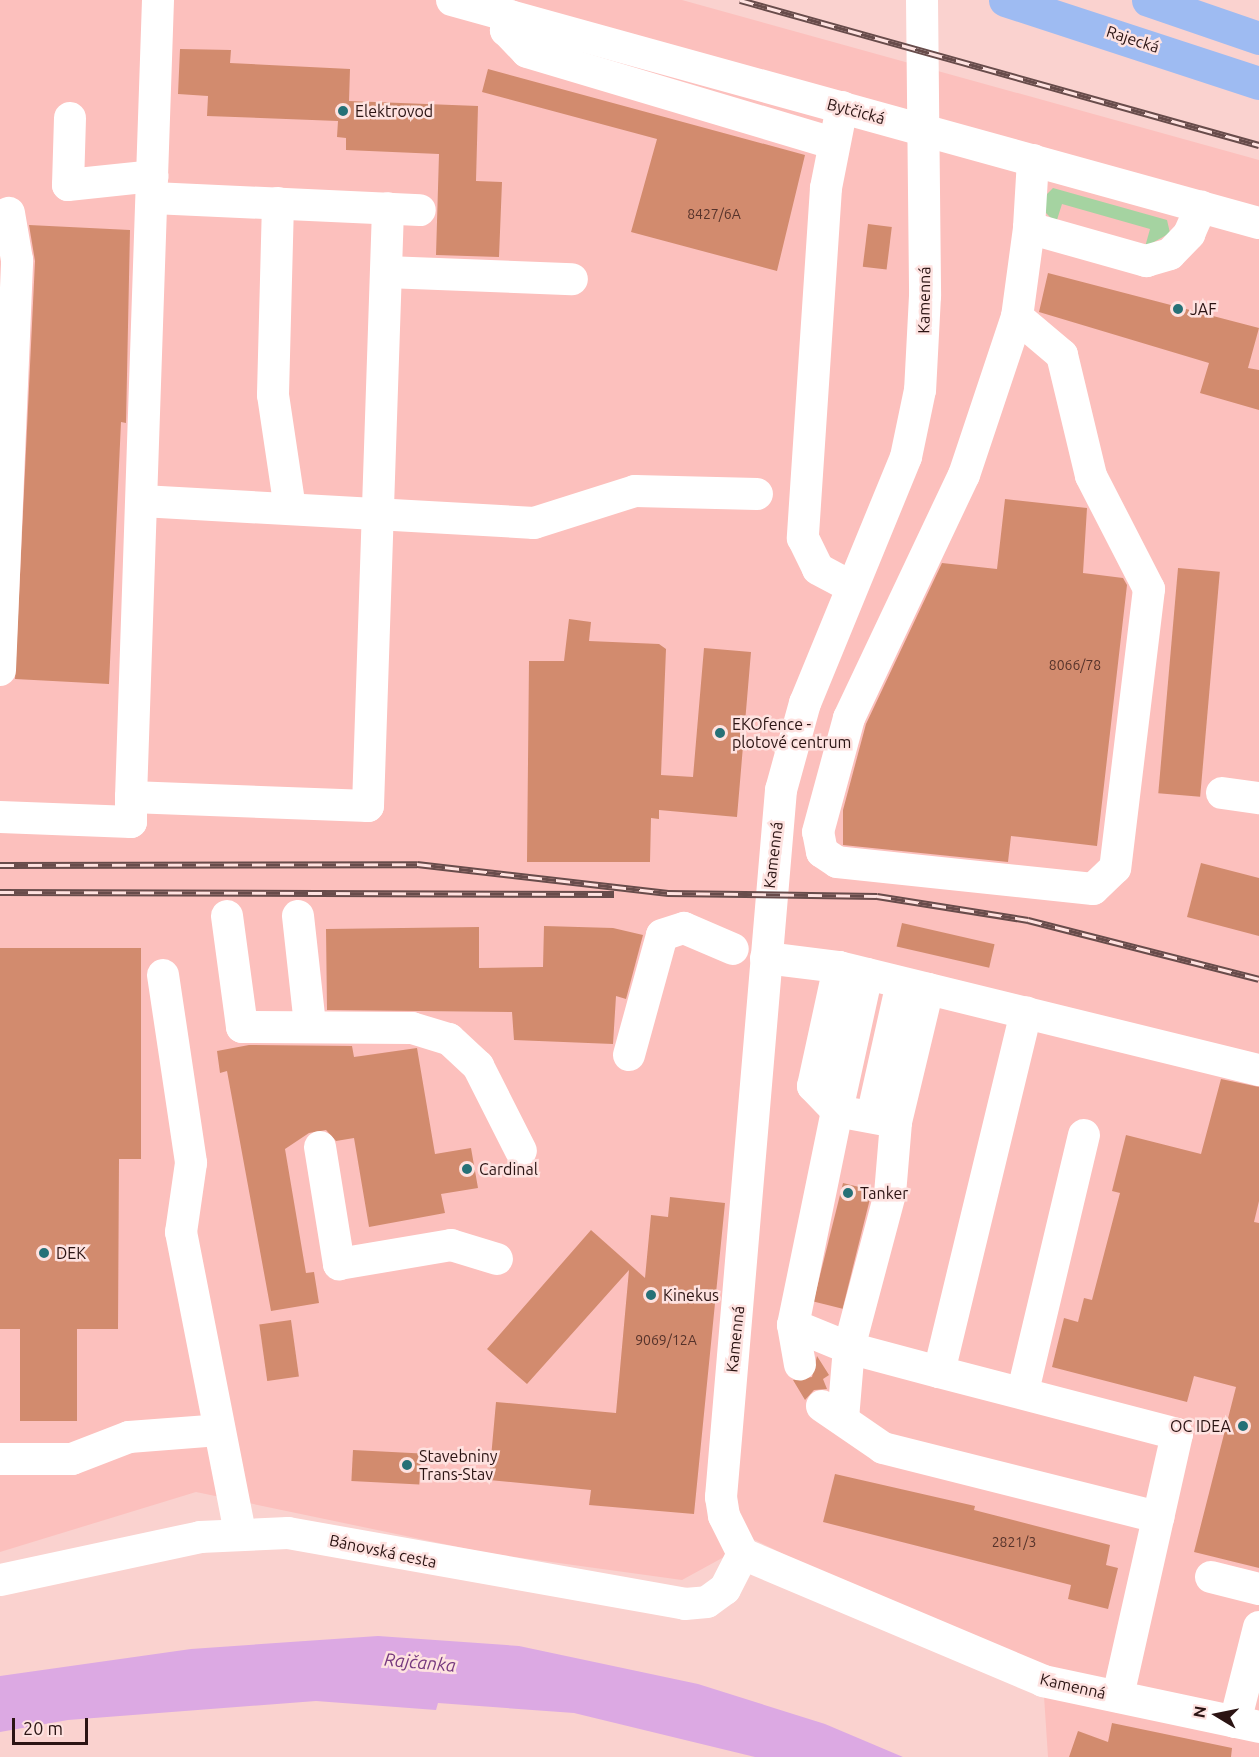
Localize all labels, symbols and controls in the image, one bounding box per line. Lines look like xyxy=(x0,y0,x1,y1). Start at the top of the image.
street label: Rajecká xyxy=(1104,21,1162,57)
street label: Bytčická xyxy=(825,94,887,128)
place label: Elektrovod xyxy=(355,101,433,121)
marker: Elektrovod xyxy=(336,104,350,118)
house number: 8427/6A xyxy=(687,206,741,222)
street label: Kamenná xyxy=(914,266,934,334)
place label: JAF xyxy=(1190,299,1217,319)
marker: JAF xyxy=(1171,302,1185,316)
house number: 8066/78 xyxy=(1049,657,1101,673)
place label: EKOfence - plotové centrum xyxy=(732,714,851,752)
marker: EKOfence - plotové centrum xyxy=(713,726,727,740)
street label: Kamenná xyxy=(759,821,787,889)
place label: Cardinal xyxy=(479,1159,538,1179)
marker: Cardinal xyxy=(460,1162,474,1176)
place label: Tanker xyxy=(860,1183,908,1203)
marker: Tanker xyxy=(841,1186,855,1200)
place label: DEK xyxy=(56,1243,86,1263)
marker: DEK xyxy=(37,1246,51,1260)
place label: Kinekus xyxy=(663,1285,719,1305)
marker: Kinekus xyxy=(644,1288,658,1302)
street label: Kamenná xyxy=(722,1305,748,1373)
house number: 9069/12A xyxy=(635,1332,697,1348)
place label: OC IDEA xyxy=(1170,1416,1231,1436)
marker: OC IDEA xyxy=(1236,1419,1250,1433)
place label: Stavebniny Trans-Stav xyxy=(419,1446,498,1484)
marker: Stavebniny Trans-Stav xyxy=(400,1458,414,1472)
street label: Bánovská cesta xyxy=(328,1530,438,1572)
house number: 2821/3 xyxy=(992,1534,1036,1550)
water label: Rajčanka xyxy=(383,1648,457,1676)
street label: Kamenná xyxy=(1038,1669,1108,1703)
north arrow xyxy=(1187,1685,1247,1745)
text: N xyxy=(1189,1704,1209,1719)
scale bar xyxy=(15,1706,92,1744)
text: 20 m xyxy=(23,1718,63,1738)

